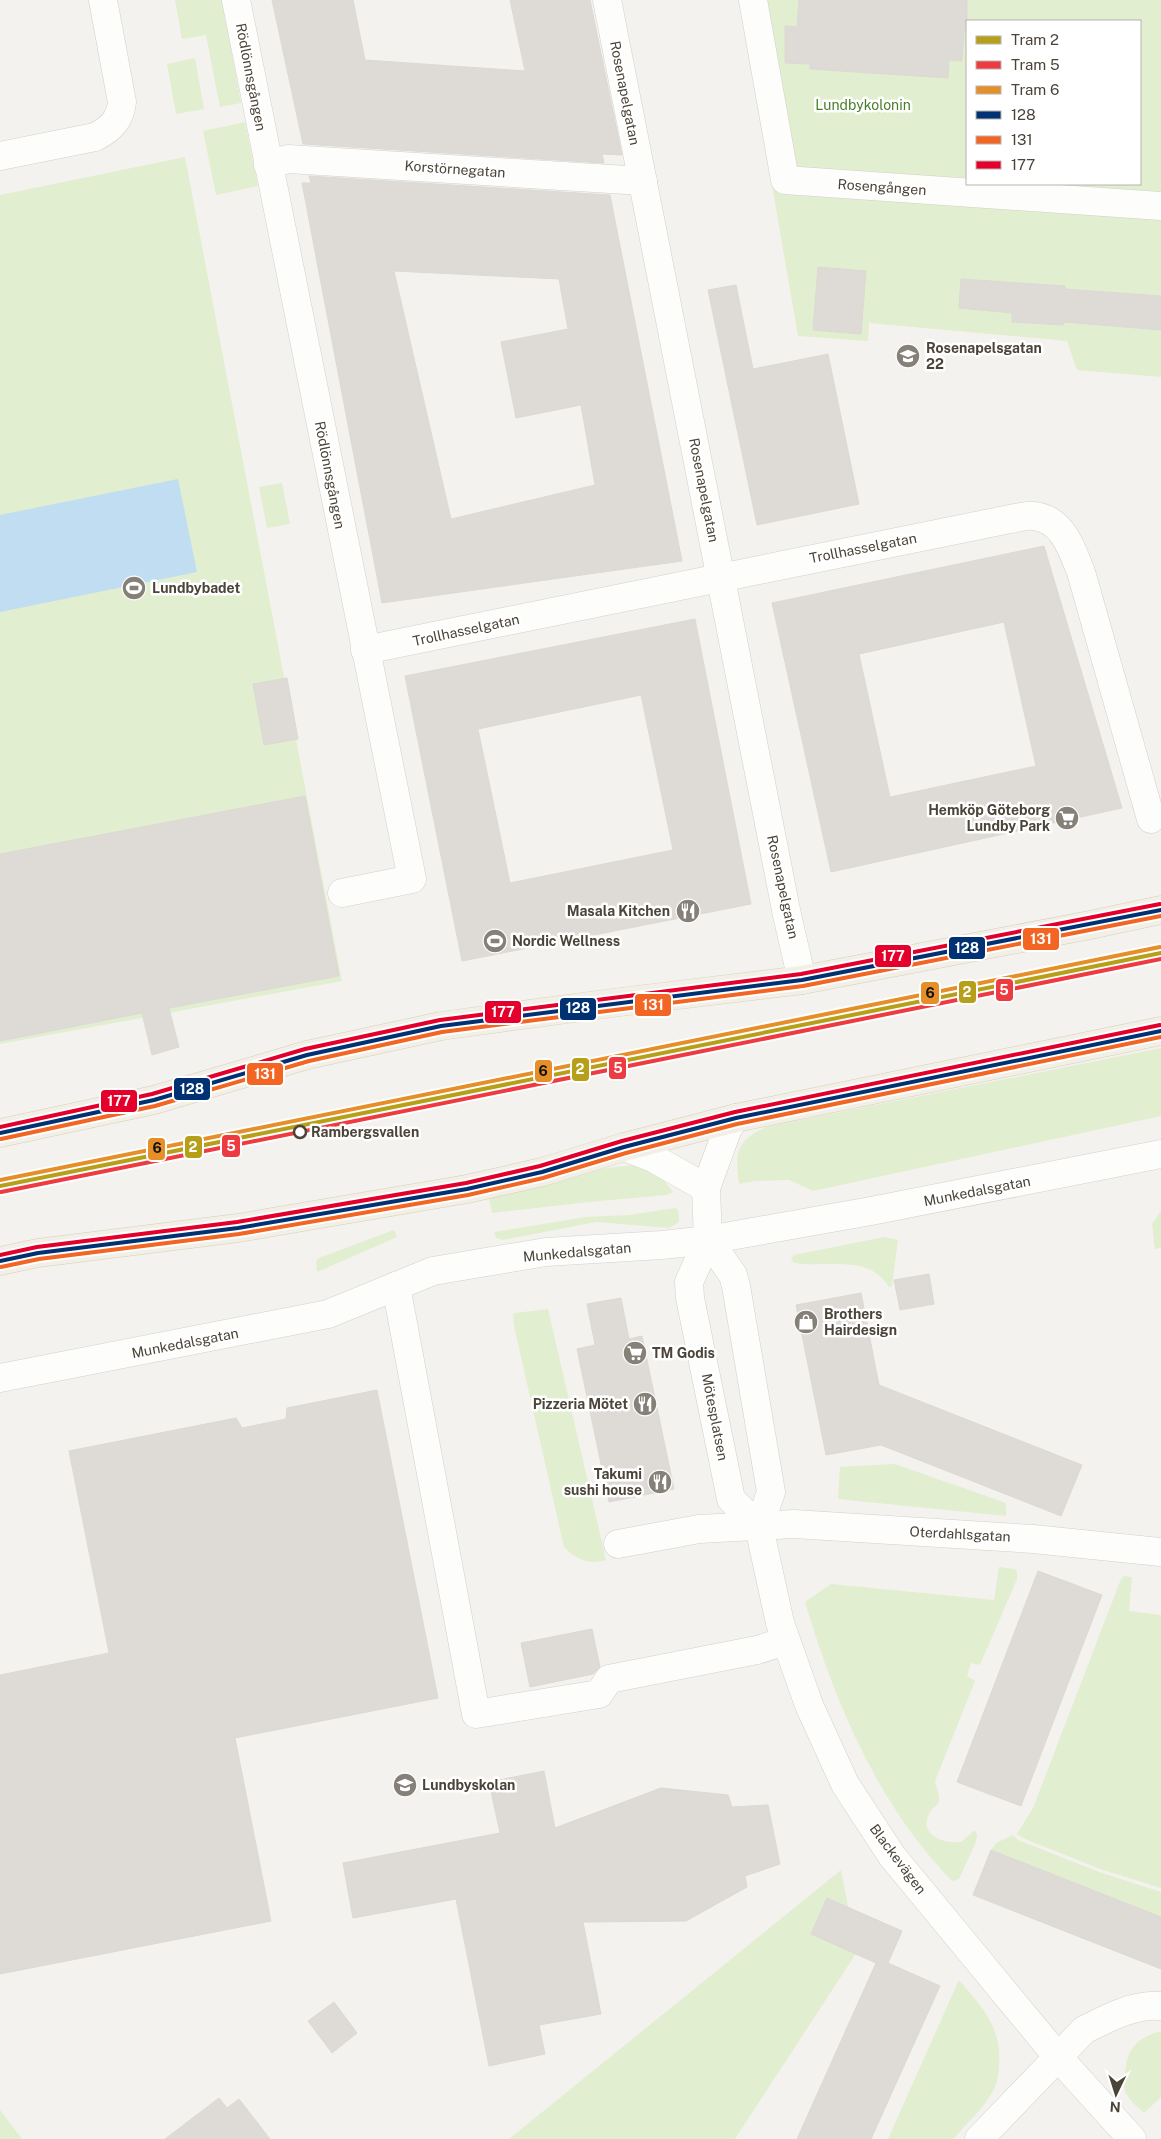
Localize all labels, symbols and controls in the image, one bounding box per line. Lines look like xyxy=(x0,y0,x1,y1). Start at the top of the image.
legend xyxy=(966,20,1141,185)
street label: Rödlönnsgången xyxy=(233,22,269,132)
text: Tram 2 xyxy=(1011,31,1059,48)
street label: Rosenapelgatan xyxy=(607,40,643,146)
text: Tram 5 xyxy=(1011,56,1060,73)
text: Tram 6 xyxy=(1011,81,1059,98)
park label: Lundbykolonin xyxy=(815,97,911,113)
text: 128 xyxy=(1011,106,1036,123)
text: 131 xyxy=(1011,131,1033,148)
text: 177 xyxy=(1011,156,1035,173)
street label: Korstörnegatan xyxy=(404,157,506,181)
street label: Rosengången xyxy=(837,176,927,198)
place label: Rosenapelsgatan 22 xyxy=(926,340,1042,372)
school or university icon: Rosenapelsgatan 22 xyxy=(895,343,921,369)
street label: Rödlönnsgången xyxy=(312,420,348,530)
street label: Rosenapelgatan xyxy=(686,437,722,543)
street label: Trollhasselgatan xyxy=(808,530,918,566)
sports icon: Lundbybadet xyxy=(121,575,147,601)
place label: Lundbybadet xyxy=(152,580,240,596)
street label: Trollhasselgatan xyxy=(411,611,521,649)
place label: Hemköp Göteborg Lundby Park xyxy=(928,802,1050,834)
supermarket icon: Hemköp Göteborg Lundby Park xyxy=(1054,805,1080,831)
street label: Rosenapelgatan xyxy=(764,834,802,940)
restaurant icon: Masala Kitchen xyxy=(675,898,701,924)
place label: Masala Kitchen xyxy=(567,903,670,919)
line badge: 131 xyxy=(1022,927,1060,951)
sports icon: Nordic Wellness xyxy=(482,928,508,954)
text: 131 xyxy=(1030,931,1052,947)
place label: Nordic Wellness xyxy=(512,933,620,949)
line badge: 128 xyxy=(948,936,986,960)
text: 128 xyxy=(955,940,979,956)
line badge: 177 xyxy=(874,944,912,968)
text: 177 xyxy=(881,948,905,964)
line badge: 5 xyxy=(995,978,1014,1002)
line badge: 2 xyxy=(958,980,977,1004)
line badge: 6 xyxy=(920,981,940,1005)
text: 5 xyxy=(999,982,1009,998)
text: 2 xyxy=(963,984,972,1000)
text: 6 xyxy=(925,985,935,1001)
line badge: 131 xyxy=(634,993,672,1017)
line badge: 128 xyxy=(559,997,597,1021)
text: 131 xyxy=(642,997,664,1013)
line badge: 177 xyxy=(484,1000,522,1024)
text: 128 xyxy=(566,1000,590,1016)
text: 177 xyxy=(491,1004,515,1020)
line badge: 5 xyxy=(608,1056,627,1080)
line badge: 2 xyxy=(571,1057,590,1082)
line badge: 6 xyxy=(534,1059,553,1083)
text: 5 xyxy=(613,1060,623,1076)
text: 2 xyxy=(576,1061,585,1077)
line badge: 131 xyxy=(246,1062,284,1086)
text: 6 xyxy=(538,1063,548,1079)
text: 131 xyxy=(254,1066,276,1082)
line badge: 128 xyxy=(173,1077,211,1101)
text: 128 xyxy=(180,1081,204,1097)
line badge: 177 xyxy=(100,1089,138,1113)
text: 177 xyxy=(107,1093,131,1109)
place label: Rambergsvallen xyxy=(311,1124,419,1140)
marker: Rambergsvallen xyxy=(293,1125,307,1139)
line badge: 5 xyxy=(221,1134,241,1158)
line badge: 2 xyxy=(184,1135,203,1159)
line badge: 6 xyxy=(147,1137,166,1161)
text: 5 xyxy=(226,1138,236,1154)
text: 2 xyxy=(189,1139,198,1155)
text: 6 xyxy=(152,1140,162,1156)
street label: Munkedalsgatan xyxy=(922,1173,1032,1209)
street label: Munkedalsgatan xyxy=(522,1239,632,1265)
place label: Brothers Hairdesign xyxy=(824,1306,897,1338)
shop icon: Brothers Hairdesign xyxy=(793,1309,819,1335)
street label: Munkedalsgatan xyxy=(130,1325,240,1361)
supermarket icon: TM Godis xyxy=(622,1340,648,1366)
place label: TM Godis xyxy=(652,1345,715,1361)
street label: Mötesplatsen xyxy=(699,1372,731,1462)
restaurant icon: Pizzeria Mötet xyxy=(632,1391,658,1417)
place label: Pizzeria Mötet xyxy=(533,1396,628,1412)
place label: Takumi sushi house xyxy=(564,1466,642,1498)
restaurant icon: Takumi sushi house xyxy=(647,1469,673,1495)
street label: Oterdahlsgatan xyxy=(909,1523,1011,1545)
school or university icon: Lundbyskolan xyxy=(392,1772,418,1798)
place label: Lundbyskolan xyxy=(422,1777,515,1793)
street label: Blackevägen xyxy=(867,1821,929,1897)
north arrow xyxy=(1091,2069,1141,2119)
text: N xyxy=(1109,2099,1121,2115)

